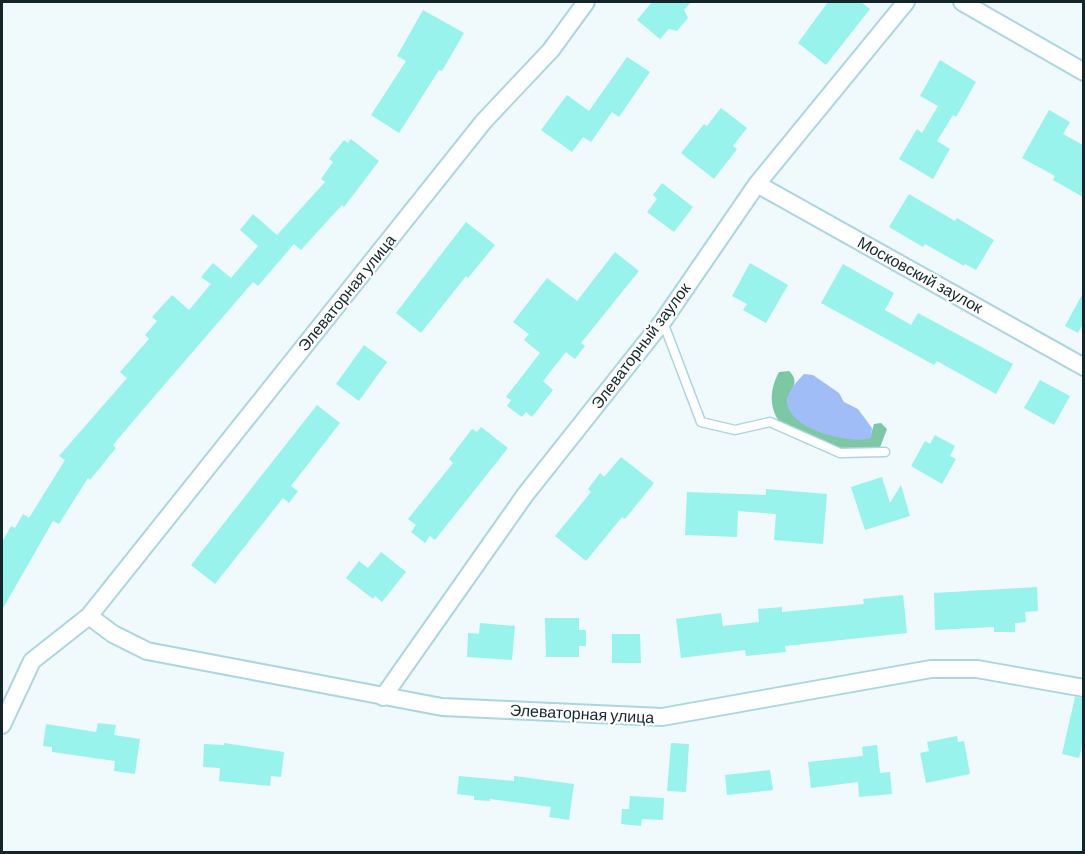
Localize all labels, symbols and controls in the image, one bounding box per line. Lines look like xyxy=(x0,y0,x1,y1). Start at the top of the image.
street label: Элеваторная улица xyxy=(294,231,400,355)
street label: Московский заулок xyxy=(854,233,986,317)
street label: Элеваторный заулок xyxy=(587,279,695,413)
street label: Элеваторная улица xyxy=(509,701,655,727)

